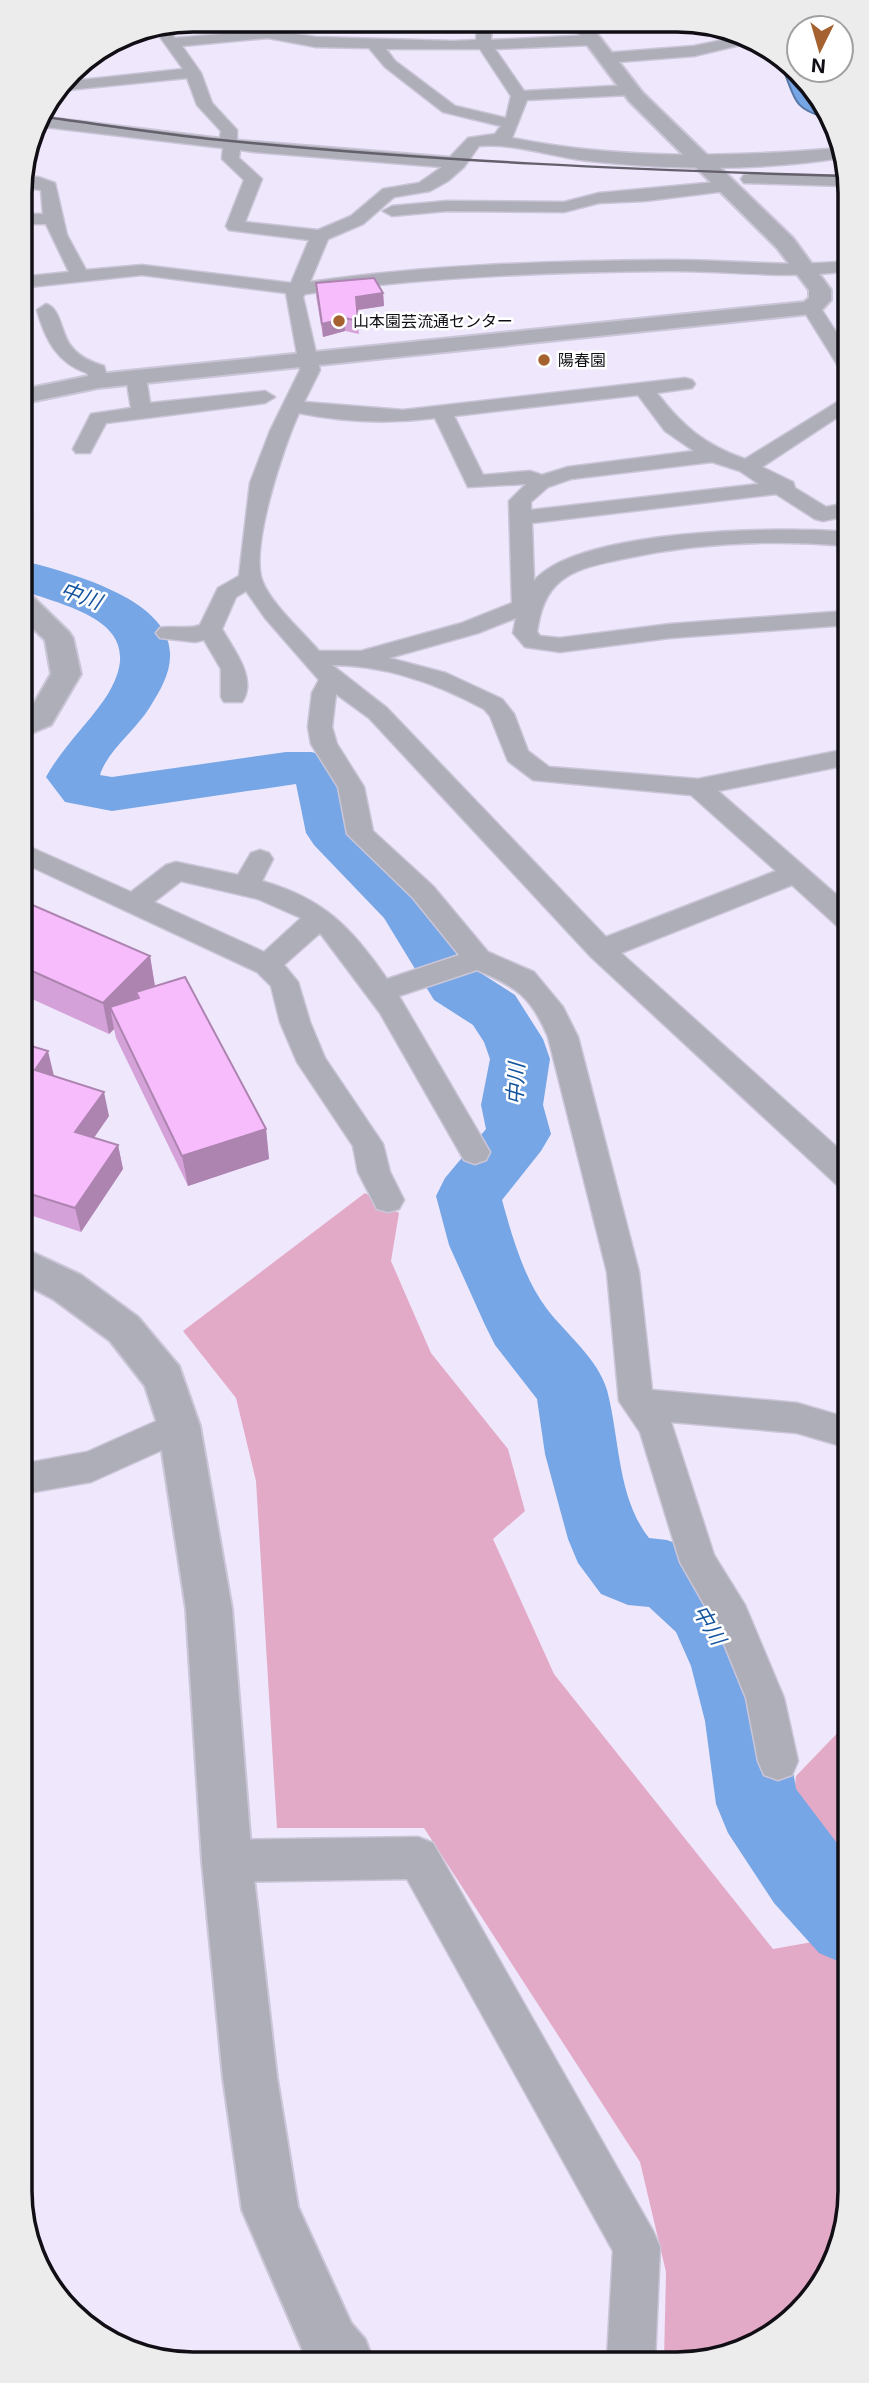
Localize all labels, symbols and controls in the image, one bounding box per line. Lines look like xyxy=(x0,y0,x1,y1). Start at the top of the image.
north arrow xyxy=(785,14,855,84)
text: N xyxy=(810,53,827,78)
place label: 山本園芸流通センター xyxy=(353,311,513,331)
marker: 山本園芸流通センター xyxy=(331,313,347,329)
place label: 陽春園 xyxy=(558,350,606,370)
marker: 陽春園 xyxy=(536,352,552,368)
water label: 中川 xyxy=(57,577,107,615)
water label: 中川 xyxy=(502,1060,529,1106)
water label: 中川 xyxy=(688,1600,732,1651)

